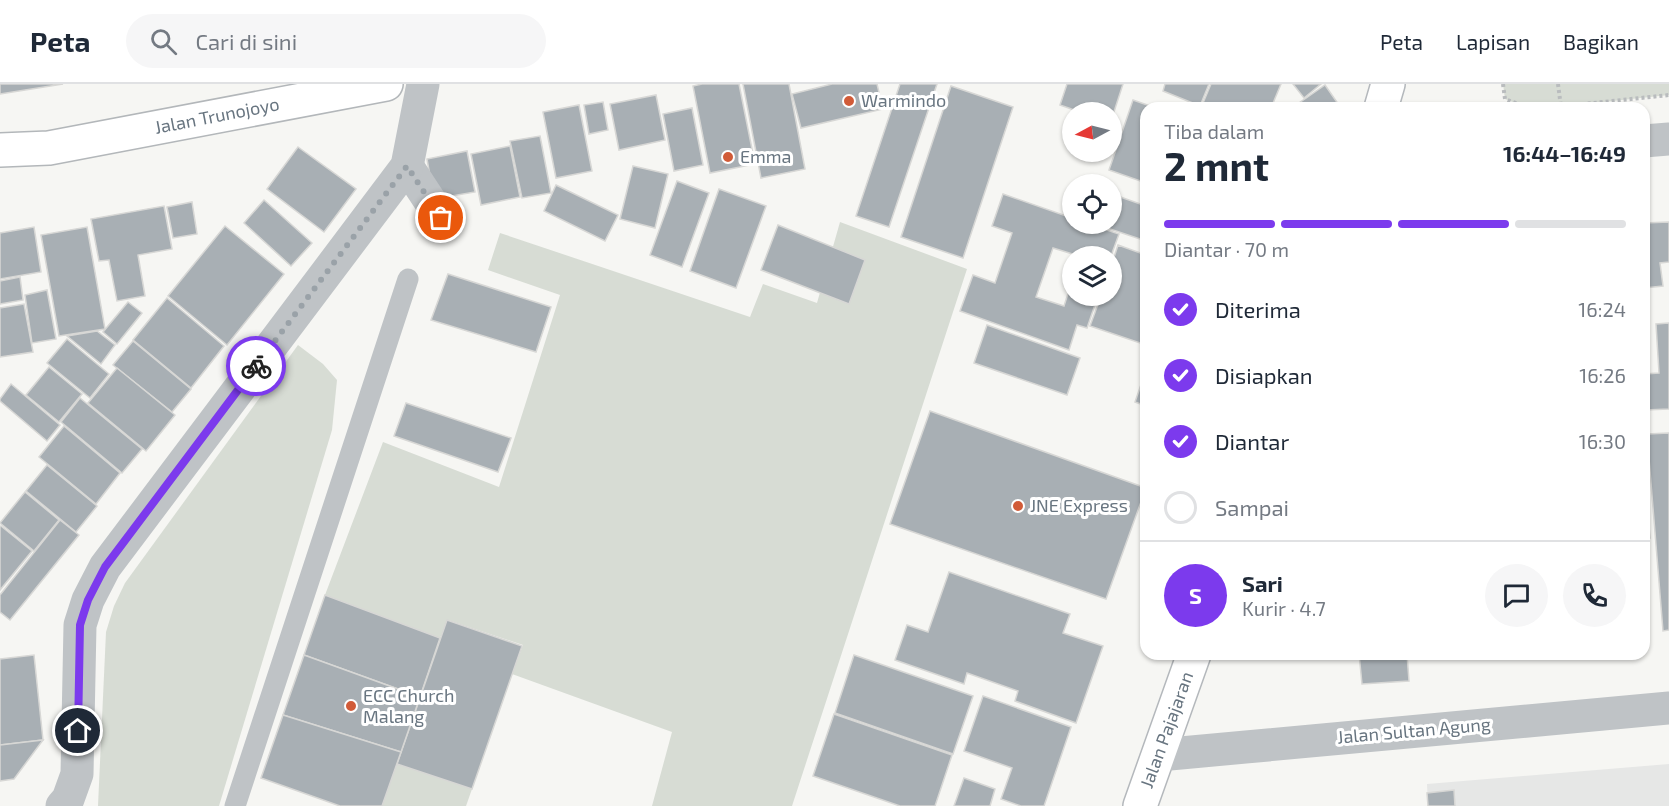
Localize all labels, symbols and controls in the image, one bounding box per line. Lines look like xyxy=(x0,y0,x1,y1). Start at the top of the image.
search box xyxy=(126,14,546,68)
text: Peta xyxy=(30,24,90,58)
icon: search xyxy=(147,25,180,58)
text: Cari di sini xyxy=(195,28,297,54)
text: Peta xyxy=(1380,29,1423,54)
text: Lapisan xyxy=(1456,29,1530,54)
text: Bagikan xyxy=(1563,29,1639,54)
place label: Warmindo xyxy=(861,89,946,111)
street label: Jalan Trunojoyo xyxy=(153,92,281,138)
marker: Warmindo xyxy=(842,94,856,108)
north arrow xyxy=(1062,102,1122,162)
map controls xyxy=(1062,102,1122,306)
text: Tiba dalam xyxy=(1164,119,1264,143)
text: 16:44–16:49 xyxy=(1503,140,1626,166)
text: 2 mnt xyxy=(1164,142,1269,189)
place label: Emma xyxy=(740,145,792,167)
marker: Emma xyxy=(721,150,735,164)
button: locate xyxy=(1062,174,1122,234)
pin xyxy=(415,192,466,243)
icon: bag xyxy=(424,201,457,234)
text: Diantar · 70 m xyxy=(1164,237,1289,261)
button: layers xyxy=(1062,246,1122,306)
icon: check xyxy=(1164,293,1197,326)
text: Diterima xyxy=(1215,296,1301,322)
text: 16:24 xyxy=(1578,297,1626,321)
courier xyxy=(226,336,286,396)
icon: bike xyxy=(240,350,273,383)
icon: check xyxy=(1164,359,1197,392)
text: Disiapkan xyxy=(1215,362,1313,388)
text: 16:26 xyxy=(1579,363,1626,387)
icon: check xyxy=(1164,425,1197,458)
text: Diantar xyxy=(1215,428,1289,454)
text: 16:30 xyxy=(1579,429,1626,453)
place label: JNE Express xyxy=(1030,494,1128,516)
text: Sampai xyxy=(1215,494,1289,520)
marker: JNE Express xyxy=(1011,499,1025,513)
button: chat xyxy=(1485,564,1548,627)
button: phone xyxy=(1563,564,1626,627)
text: Sari xyxy=(1242,570,1283,596)
text: S xyxy=(1189,582,1202,608)
text: Kurir · 4.7 xyxy=(1242,596,1326,620)
street label: Jalan Pajajaran xyxy=(1135,668,1197,791)
place label: ECC Church Malang xyxy=(363,684,455,727)
marker: ECC Church Malang xyxy=(344,699,358,713)
pin xyxy=(52,705,103,756)
street label: Jalan Sultan Agung xyxy=(1336,712,1492,748)
icon: home xyxy=(61,714,94,747)

